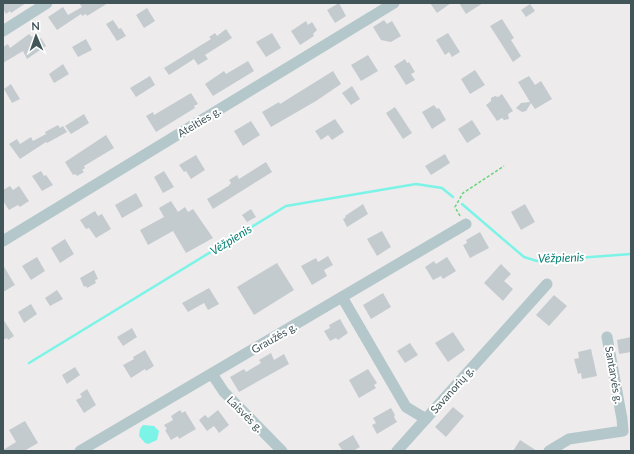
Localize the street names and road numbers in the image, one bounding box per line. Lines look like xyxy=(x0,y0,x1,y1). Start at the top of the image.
street label: Ateities g. xyxy=(175,104,223,139)
street label: Graužės g. xyxy=(249,319,299,356)
street label: Santarvės g. xyxy=(603,345,626,405)
street label: Savanorių g. xyxy=(427,364,476,416)
street label: Laisvės g. xyxy=(225,393,266,434)

